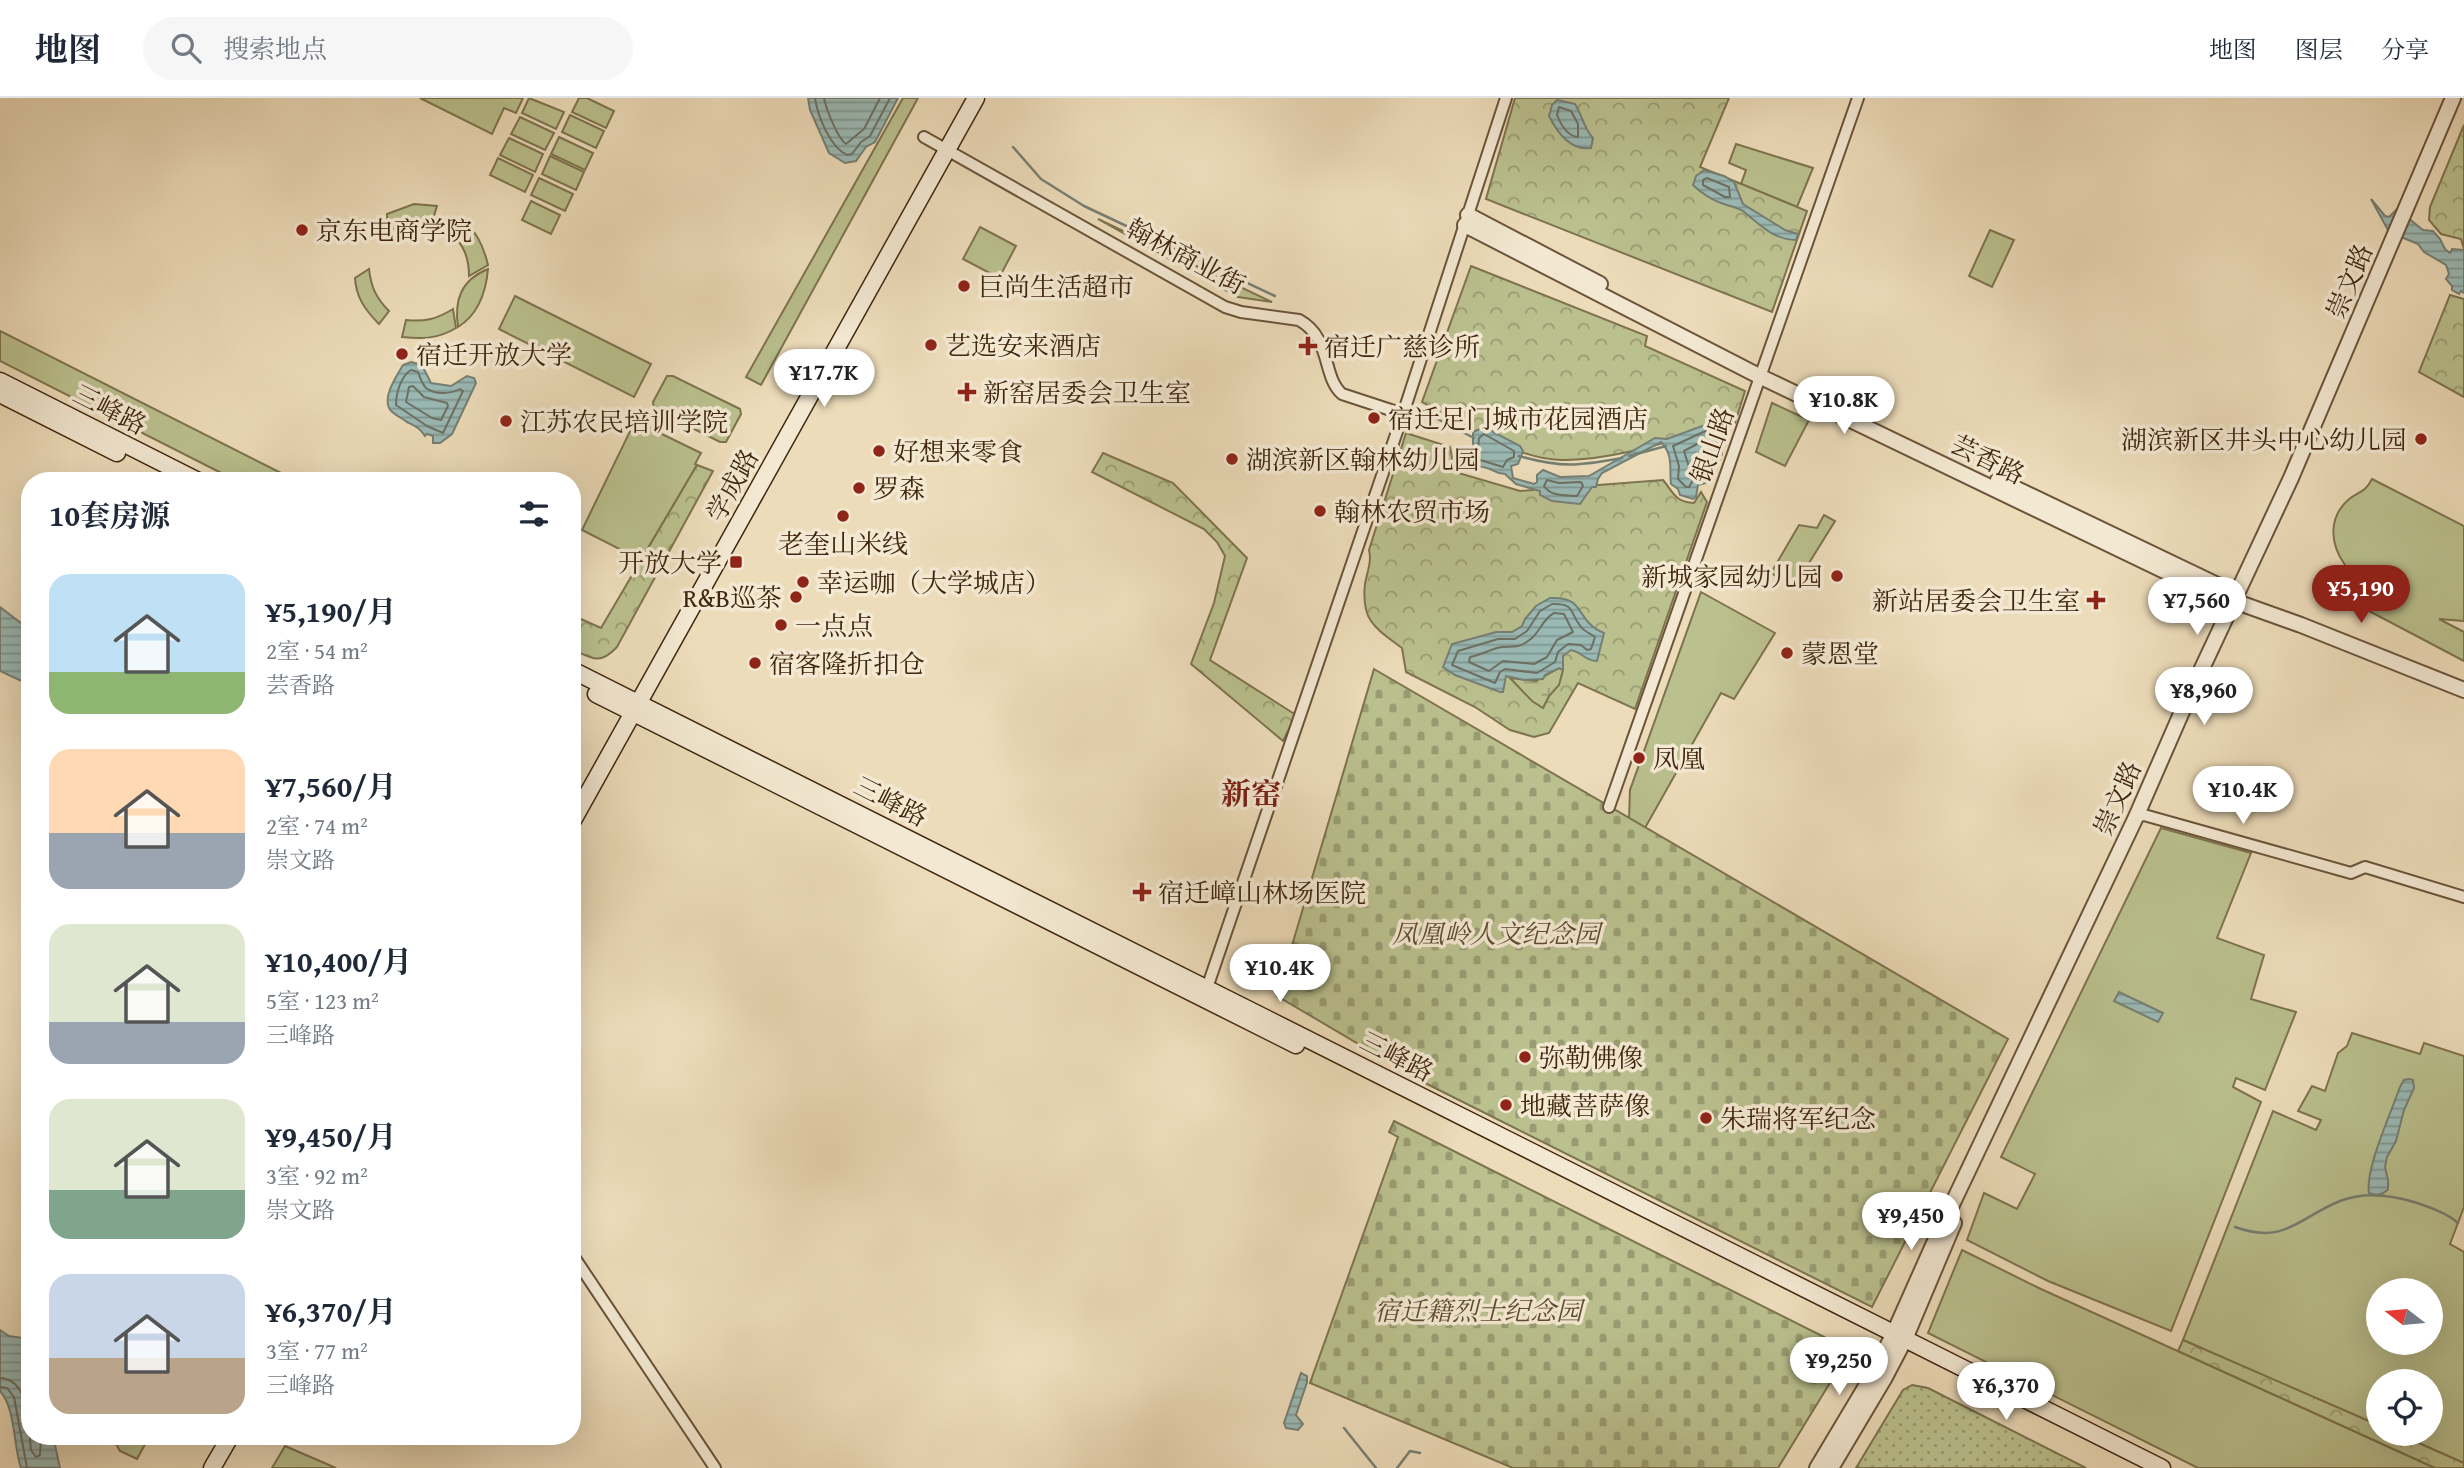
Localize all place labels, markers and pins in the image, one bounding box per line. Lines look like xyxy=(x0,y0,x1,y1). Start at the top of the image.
place label: 京东电商学院 xyxy=(316,211,472,250)
marker: 京东电商学院 xyxy=(294,222,310,238)
place label: 巨尚生活超市 xyxy=(978,267,1134,306)
marker: 巨尚生活超市 xyxy=(956,278,972,294)
place label: 艺选安来酒店 xyxy=(945,326,1101,365)
place label: 宿迁广慈诊所 xyxy=(1324,327,1480,366)
place label: 宿迁开放大学 xyxy=(416,335,572,374)
marker: 宿迁广慈诊所 xyxy=(1298,336,1318,356)
marker: 艺选安来酒店 xyxy=(923,337,939,353)
marker: 宿迁开放大学 xyxy=(394,346,410,362)
pin: ¥17.7K xyxy=(767,350,881,409)
place label: 新窑居委会卫生室 xyxy=(983,373,1191,412)
pin: ¥10.8K xyxy=(1787,376,1901,436)
marker: 新窑居委会卫生室 xyxy=(957,382,977,402)
place label: 宿迁足门城市花园酒店 xyxy=(1388,399,1648,438)
place label: 江苏农民培训学院 xyxy=(520,402,728,441)
marker: 宿迁足门城市花园酒店 xyxy=(1366,410,1382,426)
marker: 江苏农民培训学院 xyxy=(498,413,514,429)
place label: 湖滨新区井头中心幼儿园 xyxy=(2121,420,2407,459)
marker: 湖滨新区井头中心幼儿园 xyxy=(2413,431,2429,447)
place label: 好想来零食 xyxy=(893,432,1023,471)
place label: 湖滨新区翰林幼儿园 xyxy=(1246,440,1480,479)
marker: 好想来零食 xyxy=(871,443,887,459)
marker: 湖滨新区翰林幼儿园 xyxy=(1224,451,1240,467)
place label: 罗森 xyxy=(873,469,925,508)
marker: 罗森 xyxy=(851,480,867,496)
place label: 翰林农贸市场 xyxy=(1334,492,1490,531)
marker: 翰林农贸市场 xyxy=(1312,503,1328,519)
marker: 老奎山米线 xyxy=(835,508,851,524)
place label: 老奎山米线 xyxy=(778,524,908,563)
place label: 开放大学 xyxy=(618,543,722,582)
marker: 开放大学 xyxy=(728,554,744,570)
place label: 新城家园幼儿园 xyxy=(1641,557,1823,596)
place label: 幸运咖（大学城店） xyxy=(817,563,1051,602)
pin: ¥5,190 xyxy=(2304,566,2418,625)
marker: 新城家园幼儿园 xyxy=(1829,568,1845,584)
marker: 幸运咖（大学城店） xyxy=(795,574,811,590)
place label: R&B巡茶 xyxy=(683,578,782,617)
pin: ¥7,560 xyxy=(2140,578,2254,637)
place label: 新站居委会卫生室 xyxy=(1872,581,2080,620)
marker: R&B巡茶 xyxy=(788,589,804,605)
marker: 新站居委会卫生室 xyxy=(2086,590,2106,610)
place label: 一点点 xyxy=(795,606,873,645)
marker: 一点点 xyxy=(773,617,789,633)
place label: 蒙恩堂 xyxy=(1801,634,1879,673)
place label: 宿客隆折扣仓 xyxy=(769,644,925,683)
marker: 蒙恩堂 xyxy=(1779,645,1795,661)
marker: 宿客隆折扣仓 xyxy=(747,655,763,671)
pin: ¥8,960 xyxy=(2147,668,2261,727)
place label: 凤凰 xyxy=(1653,739,1705,778)
marker: 凤凰 xyxy=(1631,750,1647,766)
pin: ¥10.4K xyxy=(2186,766,2300,826)
place label: 宿迁嶂山林场医院 xyxy=(1158,873,1366,912)
marker: 宿迁嶂山林场医院 xyxy=(1132,882,1152,902)
pin: ¥10.4K xyxy=(1223,944,1337,1004)
place label: 弥勒佛像 xyxy=(1539,1038,1643,1077)
marker: 弥勒佛像 xyxy=(1517,1049,1533,1065)
place label: 地藏菩萨像 xyxy=(1520,1086,1650,1125)
marker: 地藏菩萨像 xyxy=(1498,1097,1514,1113)
place label: 朱瑞将军纪念 xyxy=(1720,1099,1876,1138)
marker: 朱瑞将军纪念 xyxy=(1698,1110,1714,1126)
pin: ¥9,450 xyxy=(1854,1192,1968,1252)
pin: ¥9,250 xyxy=(1782,1338,1896,1397)
pin: ¥6,370 xyxy=(1949,1362,2063,1422)

